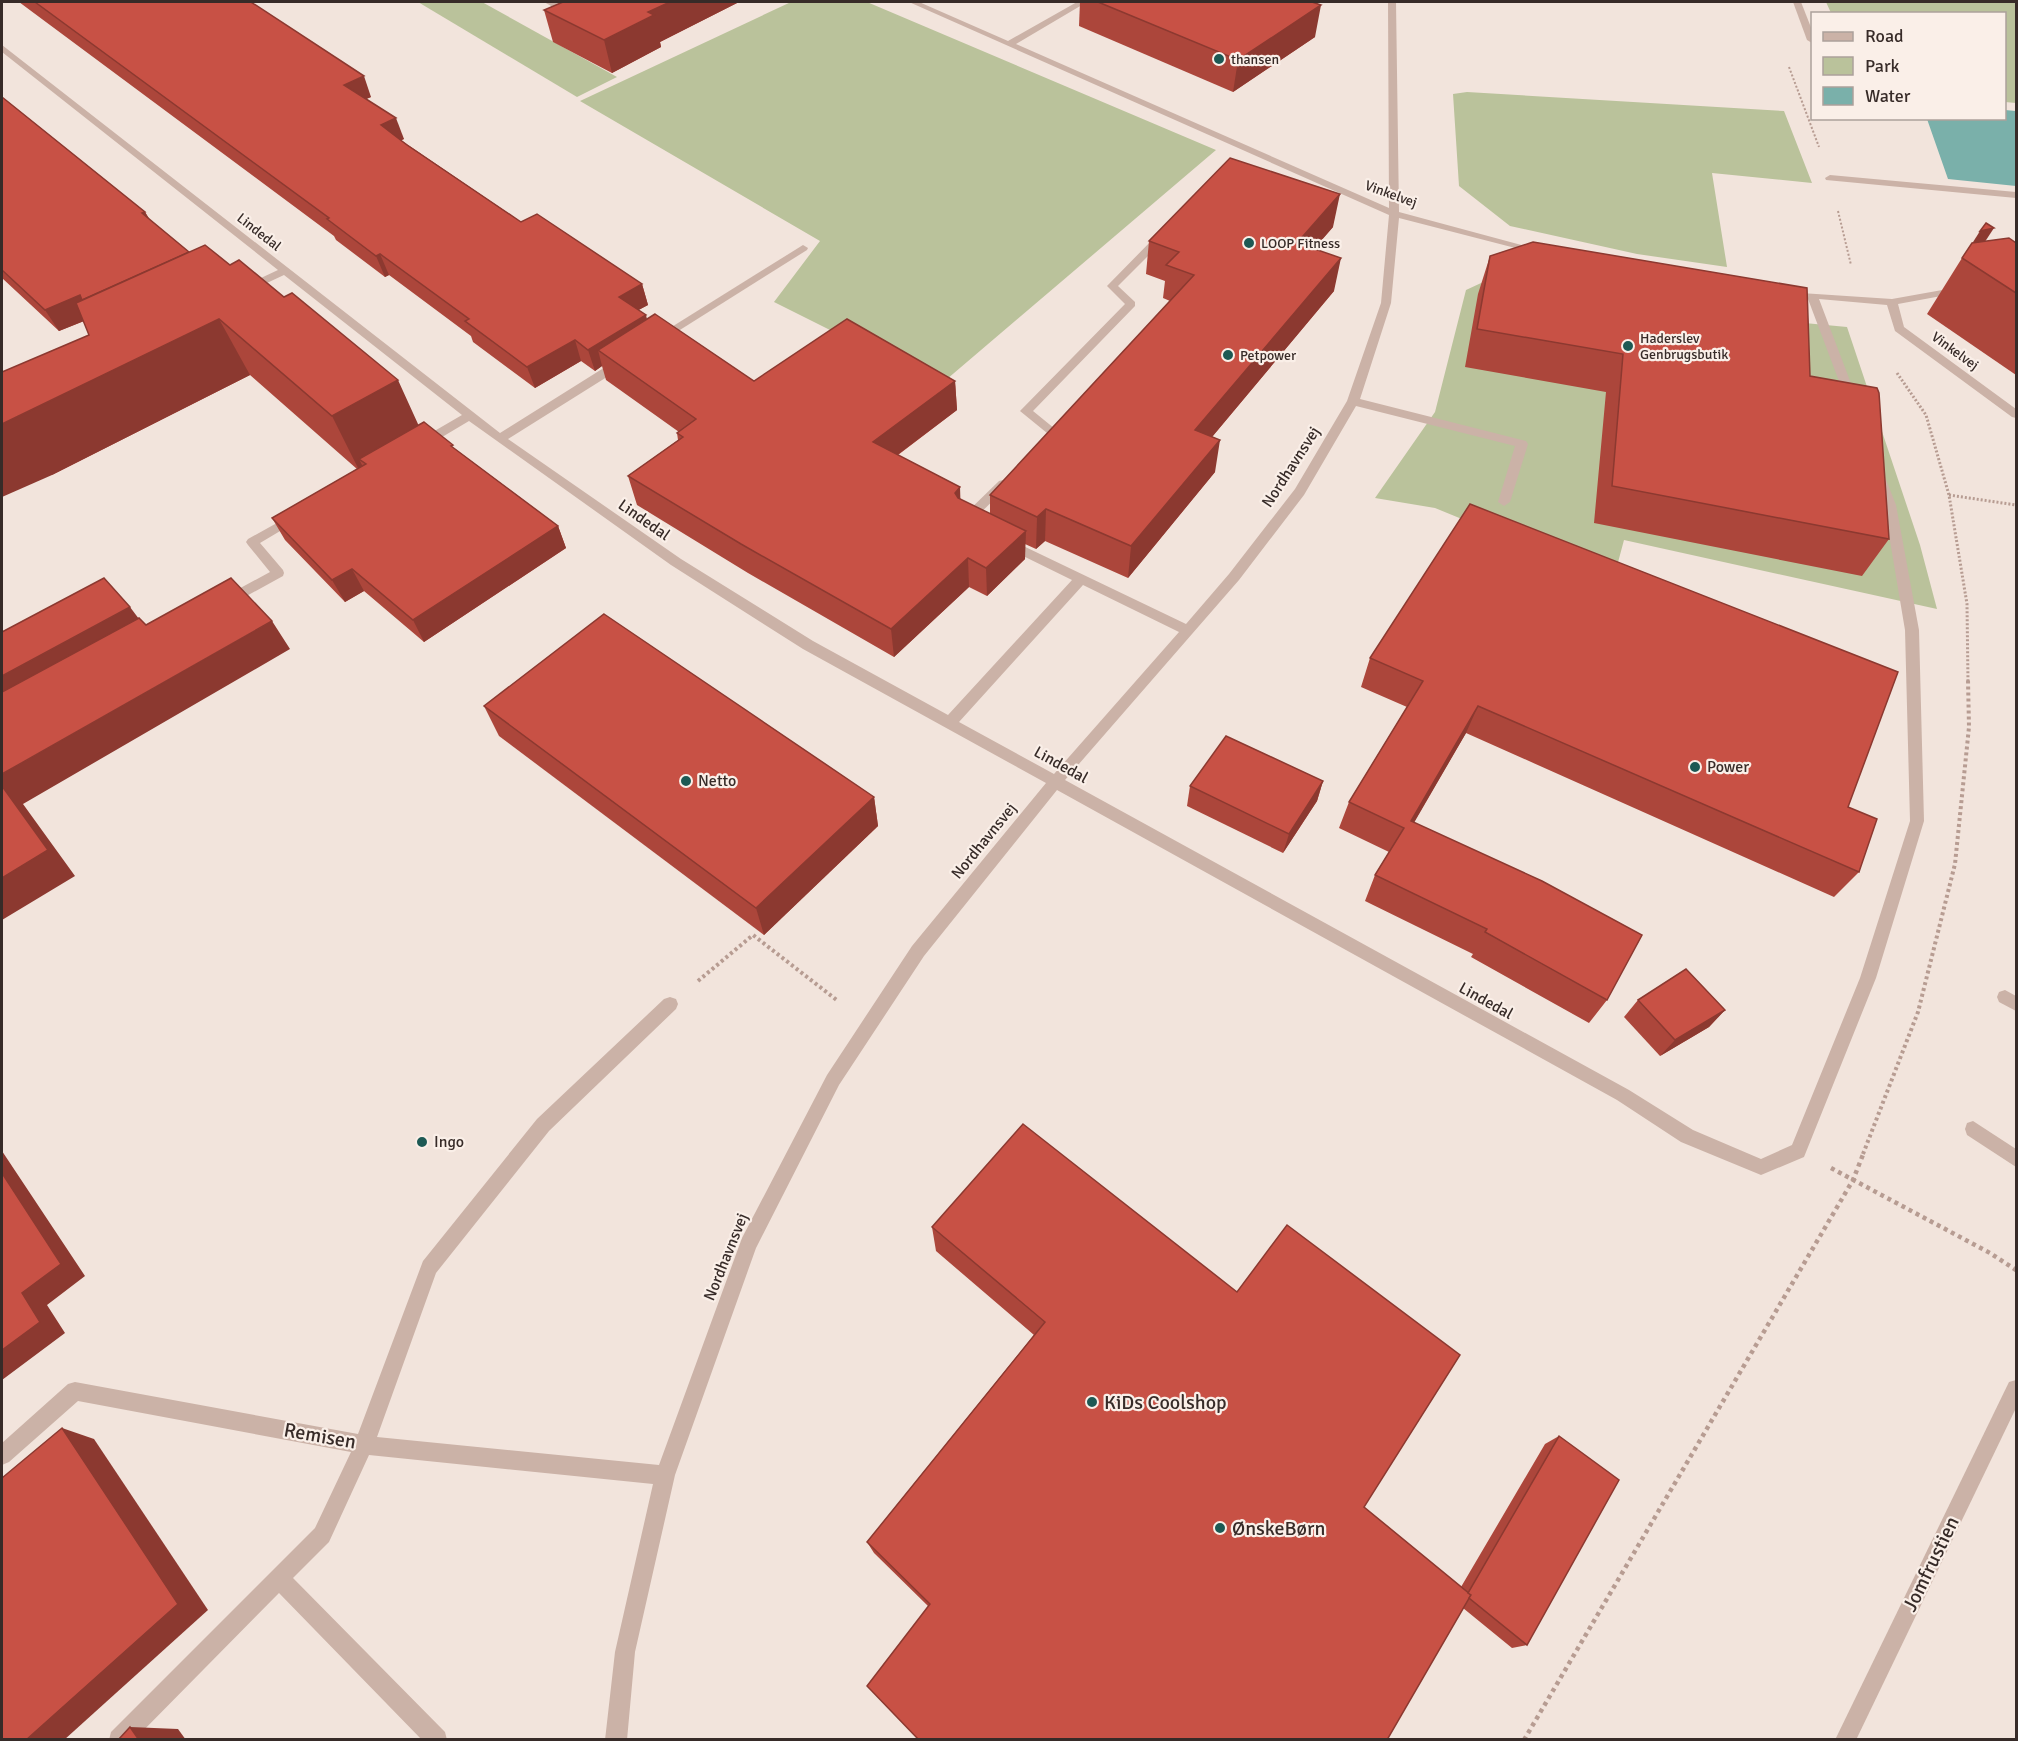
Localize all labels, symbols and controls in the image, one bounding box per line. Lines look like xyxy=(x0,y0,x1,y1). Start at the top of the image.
legend xyxy=(1811,12,2006,120)
text: Road xyxy=(1865,25,1904,47)
place label: thansen xyxy=(1231,51,1279,68)
marker: thansen xyxy=(1212,52,1226,66)
text: Park xyxy=(1865,55,1900,77)
text: Water xyxy=(1865,85,1911,107)
street label: Vinkelvej xyxy=(1363,177,1419,211)
street label: Lindedal xyxy=(233,209,285,255)
place label: LOOP Fitness xyxy=(1261,235,1340,252)
marker: LOOP Fitness xyxy=(1242,236,1256,250)
street label: Vinkelvej xyxy=(1928,328,1982,374)
place label: Haderslev Genbrugsbutik xyxy=(1640,330,1728,363)
marker: Haderslev Genbrugsbutik xyxy=(1621,339,1635,353)
place label: Petpower xyxy=(1240,347,1297,364)
marker: Petpower xyxy=(1221,348,1235,362)
street label: Nordhavnsvej xyxy=(1257,423,1325,511)
street label: Lindedal xyxy=(614,495,674,545)
street label: Lindedal xyxy=(1030,742,1092,788)
place label: Power xyxy=(1707,757,1749,777)
marker: Power xyxy=(1688,760,1702,774)
place label: Netto xyxy=(698,771,736,791)
marker: Netto xyxy=(679,774,693,788)
street label: Nordhavnsvej xyxy=(947,799,1021,883)
street label: Lindedal xyxy=(1455,978,1517,1024)
place label: Ingo xyxy=(434,1132,464,1152)
marker: Ingo xyxy=(415,1135,429,1149)
street label: Nordhavnsvej xyxy=(699,1210,753,1304)
place label: KiDs Coolshop xyxy=(1104,1390,1227,1415)
marker: KiDs Coolshop xyxy=(1085,1395,1099,1409)
street label: Remisen xyxy=(282,1417,358,1455)
street label: Jomfrustien xyxy=(1897,1512,1965,1616)
place label: ØnskeBørn xyxy=(1232,1516,1325,1541)
marker: ØnskeBørn xyxy=(1213,1521,1227,1535)

